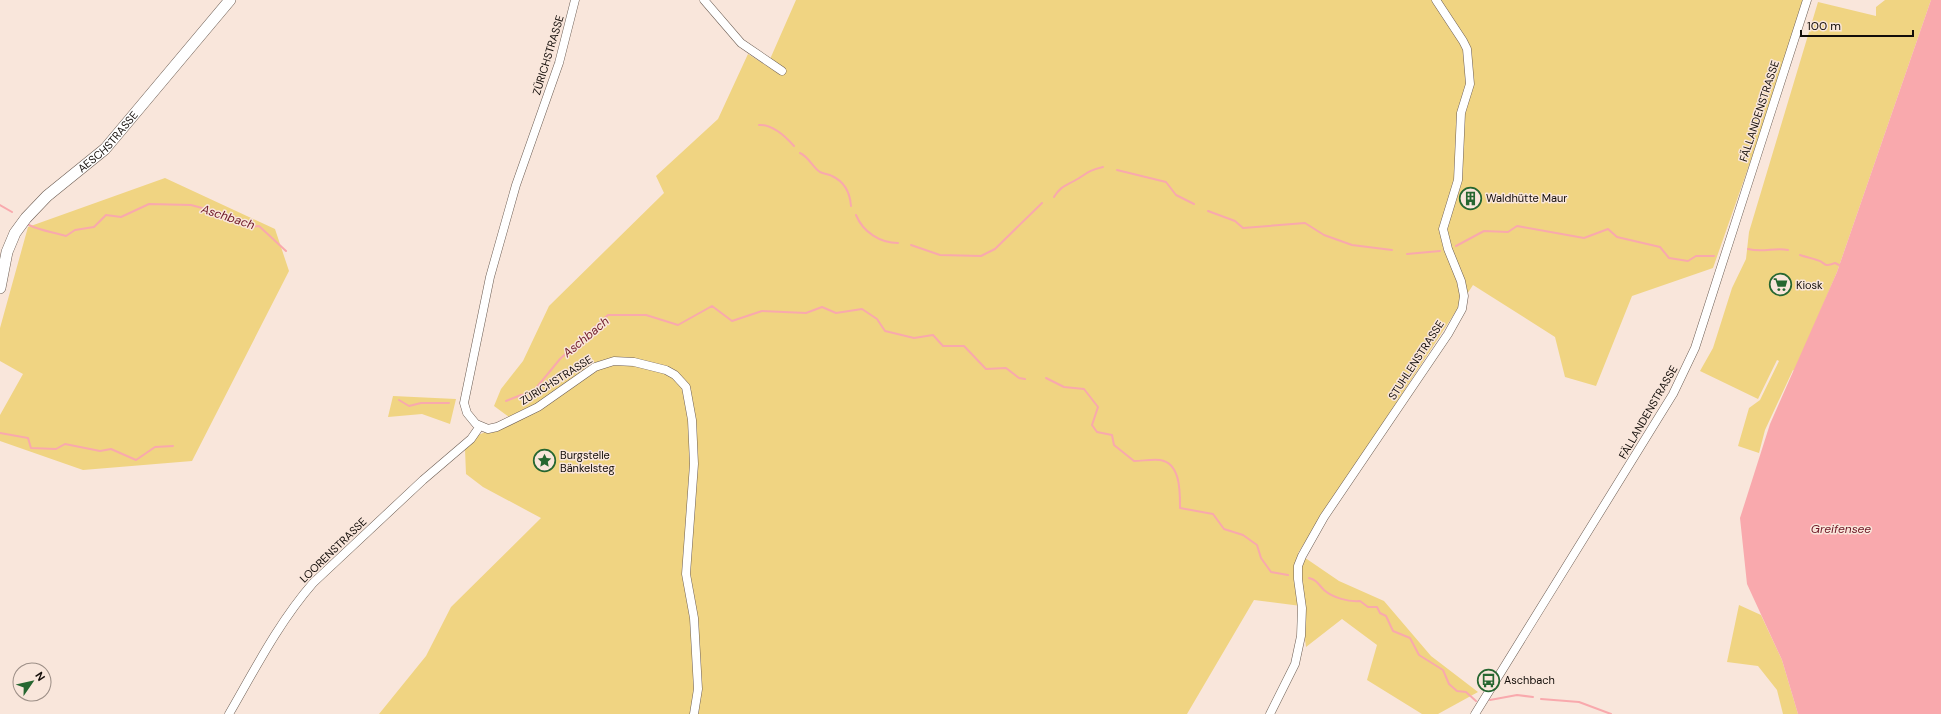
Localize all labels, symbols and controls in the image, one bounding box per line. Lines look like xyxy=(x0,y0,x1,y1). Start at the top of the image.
scale bar xyxy=(1801,12,1913,38)
street label: ZÜRICHSTRASSE xyxy=(529,13,567,97)
text: 100 m xyxy=(1807,18,1841,34)
street label: FÄLLANDENSTRASSE xyxy=(1736,59,1782,163)
street label: AESCHSTRASSE xyxy=(75,108,141,175)
building icon: Waldhütte Maur xyxy=(1458,185,1484,211)
place label: Waldhütte Maur xyxy=(1486,191,1567,205)
water label: Aschbach xyxy=(198,201,257,233)
supermarket icon: Kiosk xyxy=(1768,272,1794,298)
place label: Kiosk xyxy=(1796,278,1823,292)
water label: Aschbach xyxy=(559,313,612,362)
street label: STUHLENSTRASSE xyxy=(1385,318,1447,402)
street label: ZÜRICHSTRASSE xyxy=(517,352,595,408)
street label: FÄLLANDENSTRASSE xyxy=(1616,363,1680,461)
place icon: Burgstelle Bänkelsteg xyxy=(532,448,558,474)
place label: Burgstelle Bänkelsteg xyxy=(560,448,615,475)
street label: LOORENSTRASSE xyxy=(297,515,369,585)
water label: Greifensee xyxy=(1811,521,1871,537)
north arrow xyxy=(12,662,52,702)
bus stop icon: Aschbach xyxy=(1476,667,1502,693)
text: N xyxy=(32,669,48,684)
place label: Aschbach xyxy=(1504,673,1555,687)

